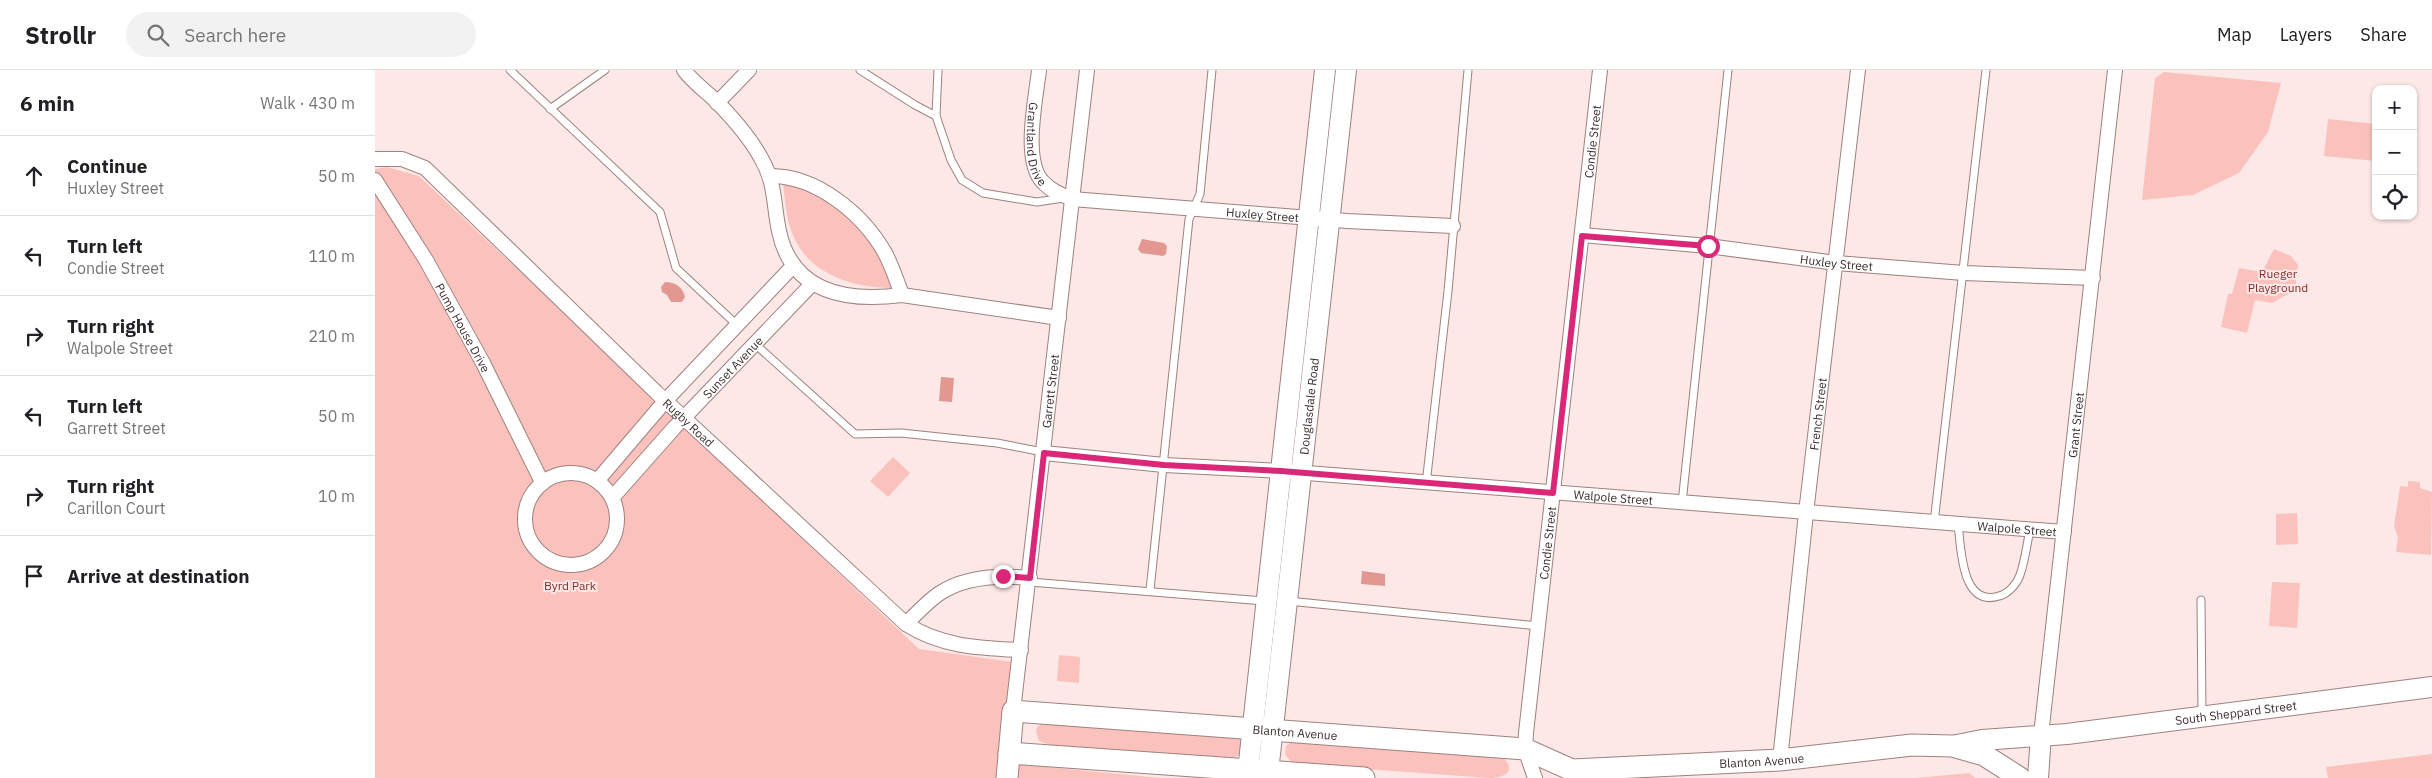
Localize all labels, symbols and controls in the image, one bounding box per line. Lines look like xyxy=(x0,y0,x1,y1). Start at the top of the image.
search box xyxy=(126,12,476,57)
text: Strollr xyxy=(25,19,96,51)
icon: search xyxy=(144,21,172,49)
text: Search here xyxy=(184,23,286,47)
text: Map xyxy=(2217,23,2252,46)
text: Layers xyxy=(2280,23,2332,46)
text: Share xyxy=(2360,23,2407,46)
map controls xyxy=(2372,85,2417,220)
button: + xyxy=(2372,85,2417,130)
text: 6 min xyxy=(20,89,75,117)
text: Walk · 430 m xyxy=(260,93,355,113)
street label: Grantland Drive xyxy=(1024,101,1050,189)
street label: Condie Street xyxy=(1581,104,1604,179)
button: − xyxy=(2372,130,2417,175)
text: Continue xyxy=(67,154,147,178)
icon: ahead xyxy=(20,162,48,190)
text: 50 m xyxy=(318,166,355,186)
button: locate xyxy=(2372,175,2417,220)
text: Huxley Street xyxy=(67,178,164,198)
street label: Huxley Street xyxy=(1226,204,1300,225)
text: Turn left xyxy=(67,234,143,258)
route start xyxy=(1697,235,1720,258)
icon: left xyxy=(20,242,48,270)
text: 110 m xyxy=(308,246,355,266)
street label: Huxley Street xyxy=(1799,251,1873,273)
text: Condie Street xyxy=(67,258,165,278)
park label: Rueger Playground xyxy=(2248,266,2308,295)
street label: Pump House Drive xyxy=(433,280,494,375)
text: Turn right xyxy=(67,314,154,338)
icon: right xyxy=(20,322,48,350)
text: 210 m xyxy=(308,326,355,346)
street label: Sunset Avenue xyxy=(699,333,766,401)
text: Walpole Street xyxy=(67,338,173,358)
street label: Garrett Street xyxy=(1038,353,1062,429)
street label: Douglasdale Road xyxy=(1296,357,1321,455)
street label: French Street xyxy=(1806,377,1829,451)
street label: Grant Street xyxy=(2064,391,2087,459)
text: Turn left xyxy=(67,394,143,418)
street label: Rugby Road xyxy=(660,395,717,450)
icon: left xyxy=(20,402,48,430)
text: 50 m xyxy=(318,406,355,426)
text: Garrett Street xyxy=(67,418,166,438)
text: Turn right xyxy=(67,474,154,498)
icon: right xyxy=(20,482,48,510)
text: 10 m xyxy=(318,486,355,506)
street label: Walpole Street xyxy=(1573,486,1654,507)
text: Carillon Court xyxy=(67,498,165,518)
street label: Condie Street xyxy=(1536,506,1559,580)
street label: Walpole Street xyxy=(1977,518,2057,539)
icon: arrive xyxy=(20,562,48,590)
text: Arrive at destination xyxy=(67,564,250,588)
route end xyxy=(992,565,1015,588)
park label: Byrd Park xyxy=(544,578,597,593)
street label: South Sheppard Street xyxy=(2174,697,2297,728)
street label: Blanton Avenue xyxy=(1252,721,1338,743)
street label: Blanton Avenue xyxy=(1719,750,1805,770)

